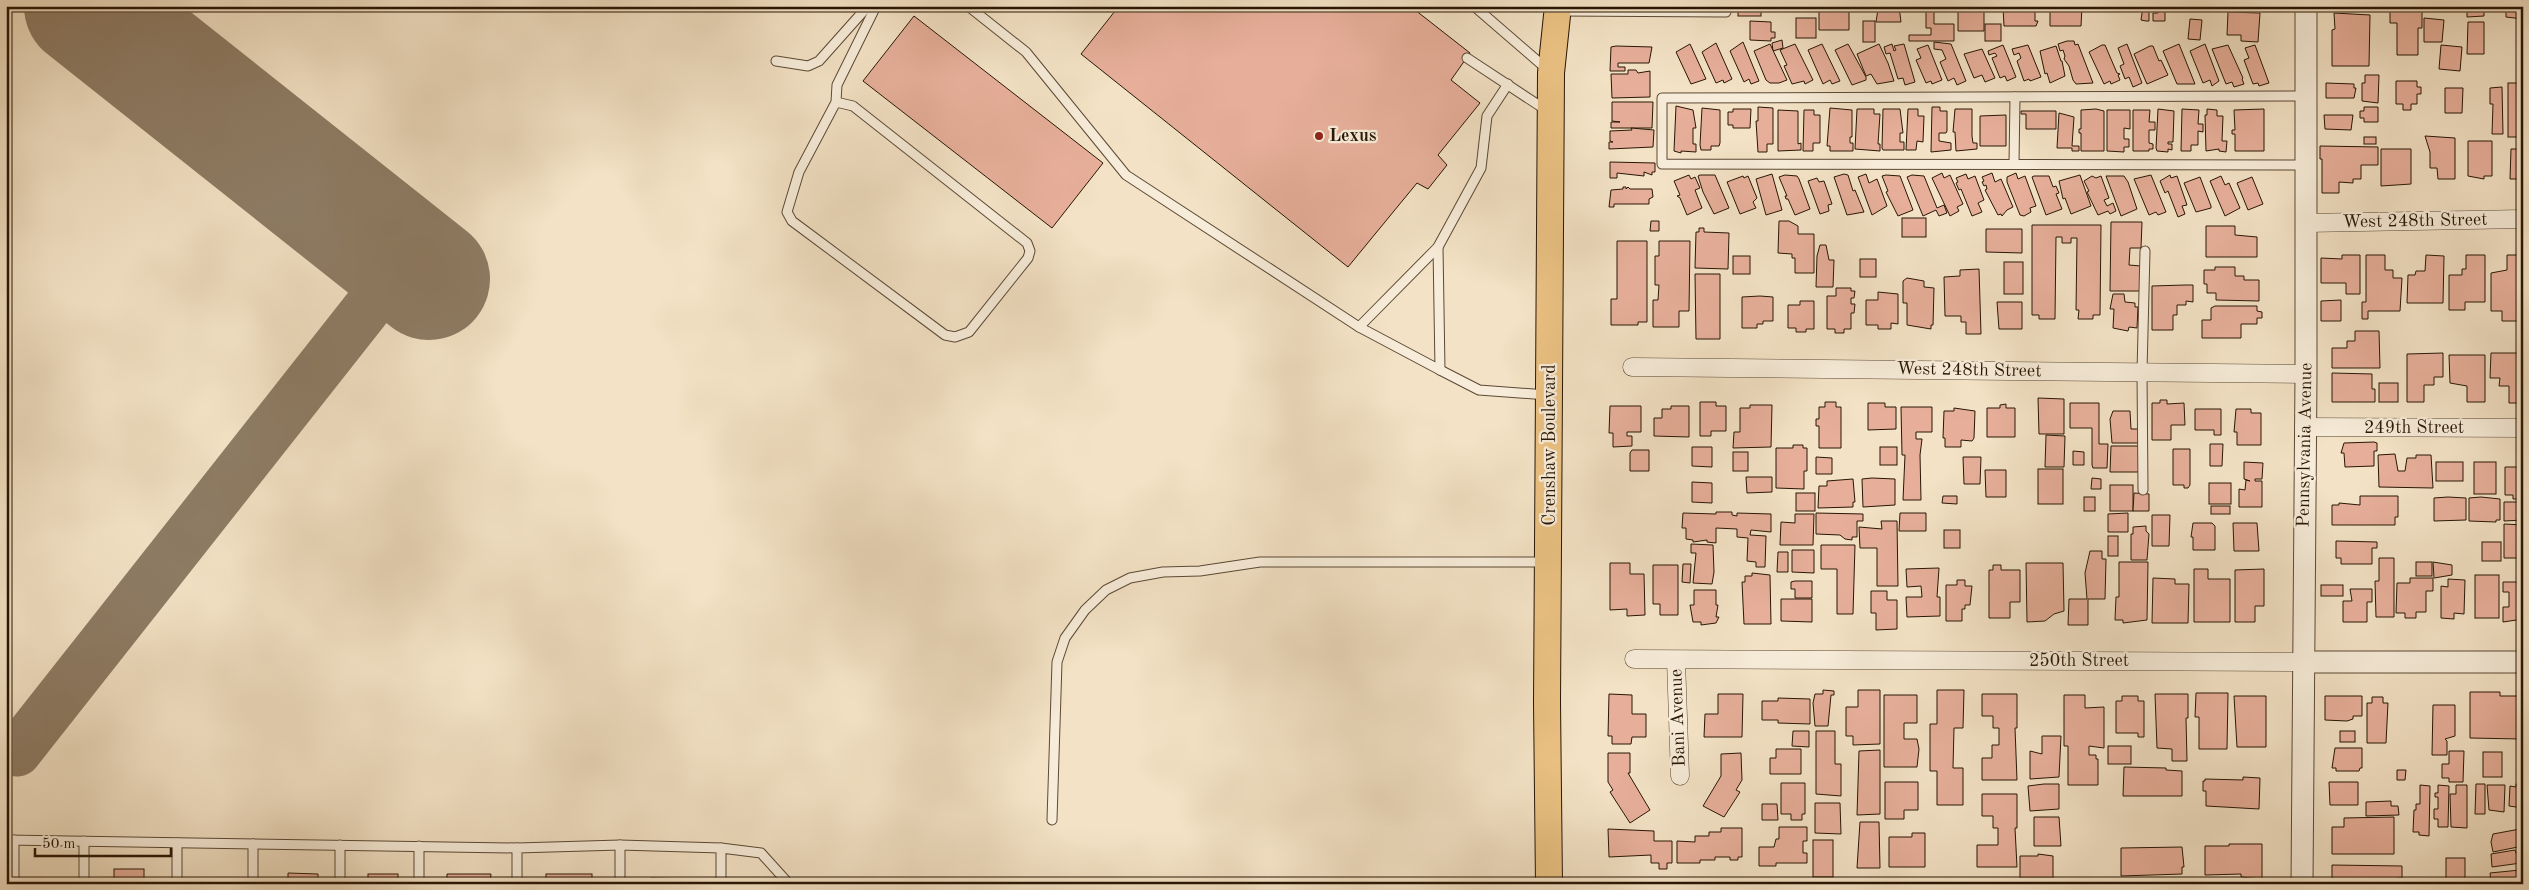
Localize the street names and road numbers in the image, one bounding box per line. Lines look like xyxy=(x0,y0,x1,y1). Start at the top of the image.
street label: West 248th Street xyxy=(2342,211,2488,231)
street label: West 248th Street xyxy=(1896,360,2042,380)
street label: Pennsylvania Avenue xyxy=(2295,362,2315,528)
street label: Crenshaw Boulevard xyxy=(1541,364,1559,526)
street label: 249th Street xyxy=(2364,419,2464,437)
street label: 250th Street xyxy=(2029,652,2129,670)
street label: Bani Avenue xyxy=(1667,669,1689,767)

